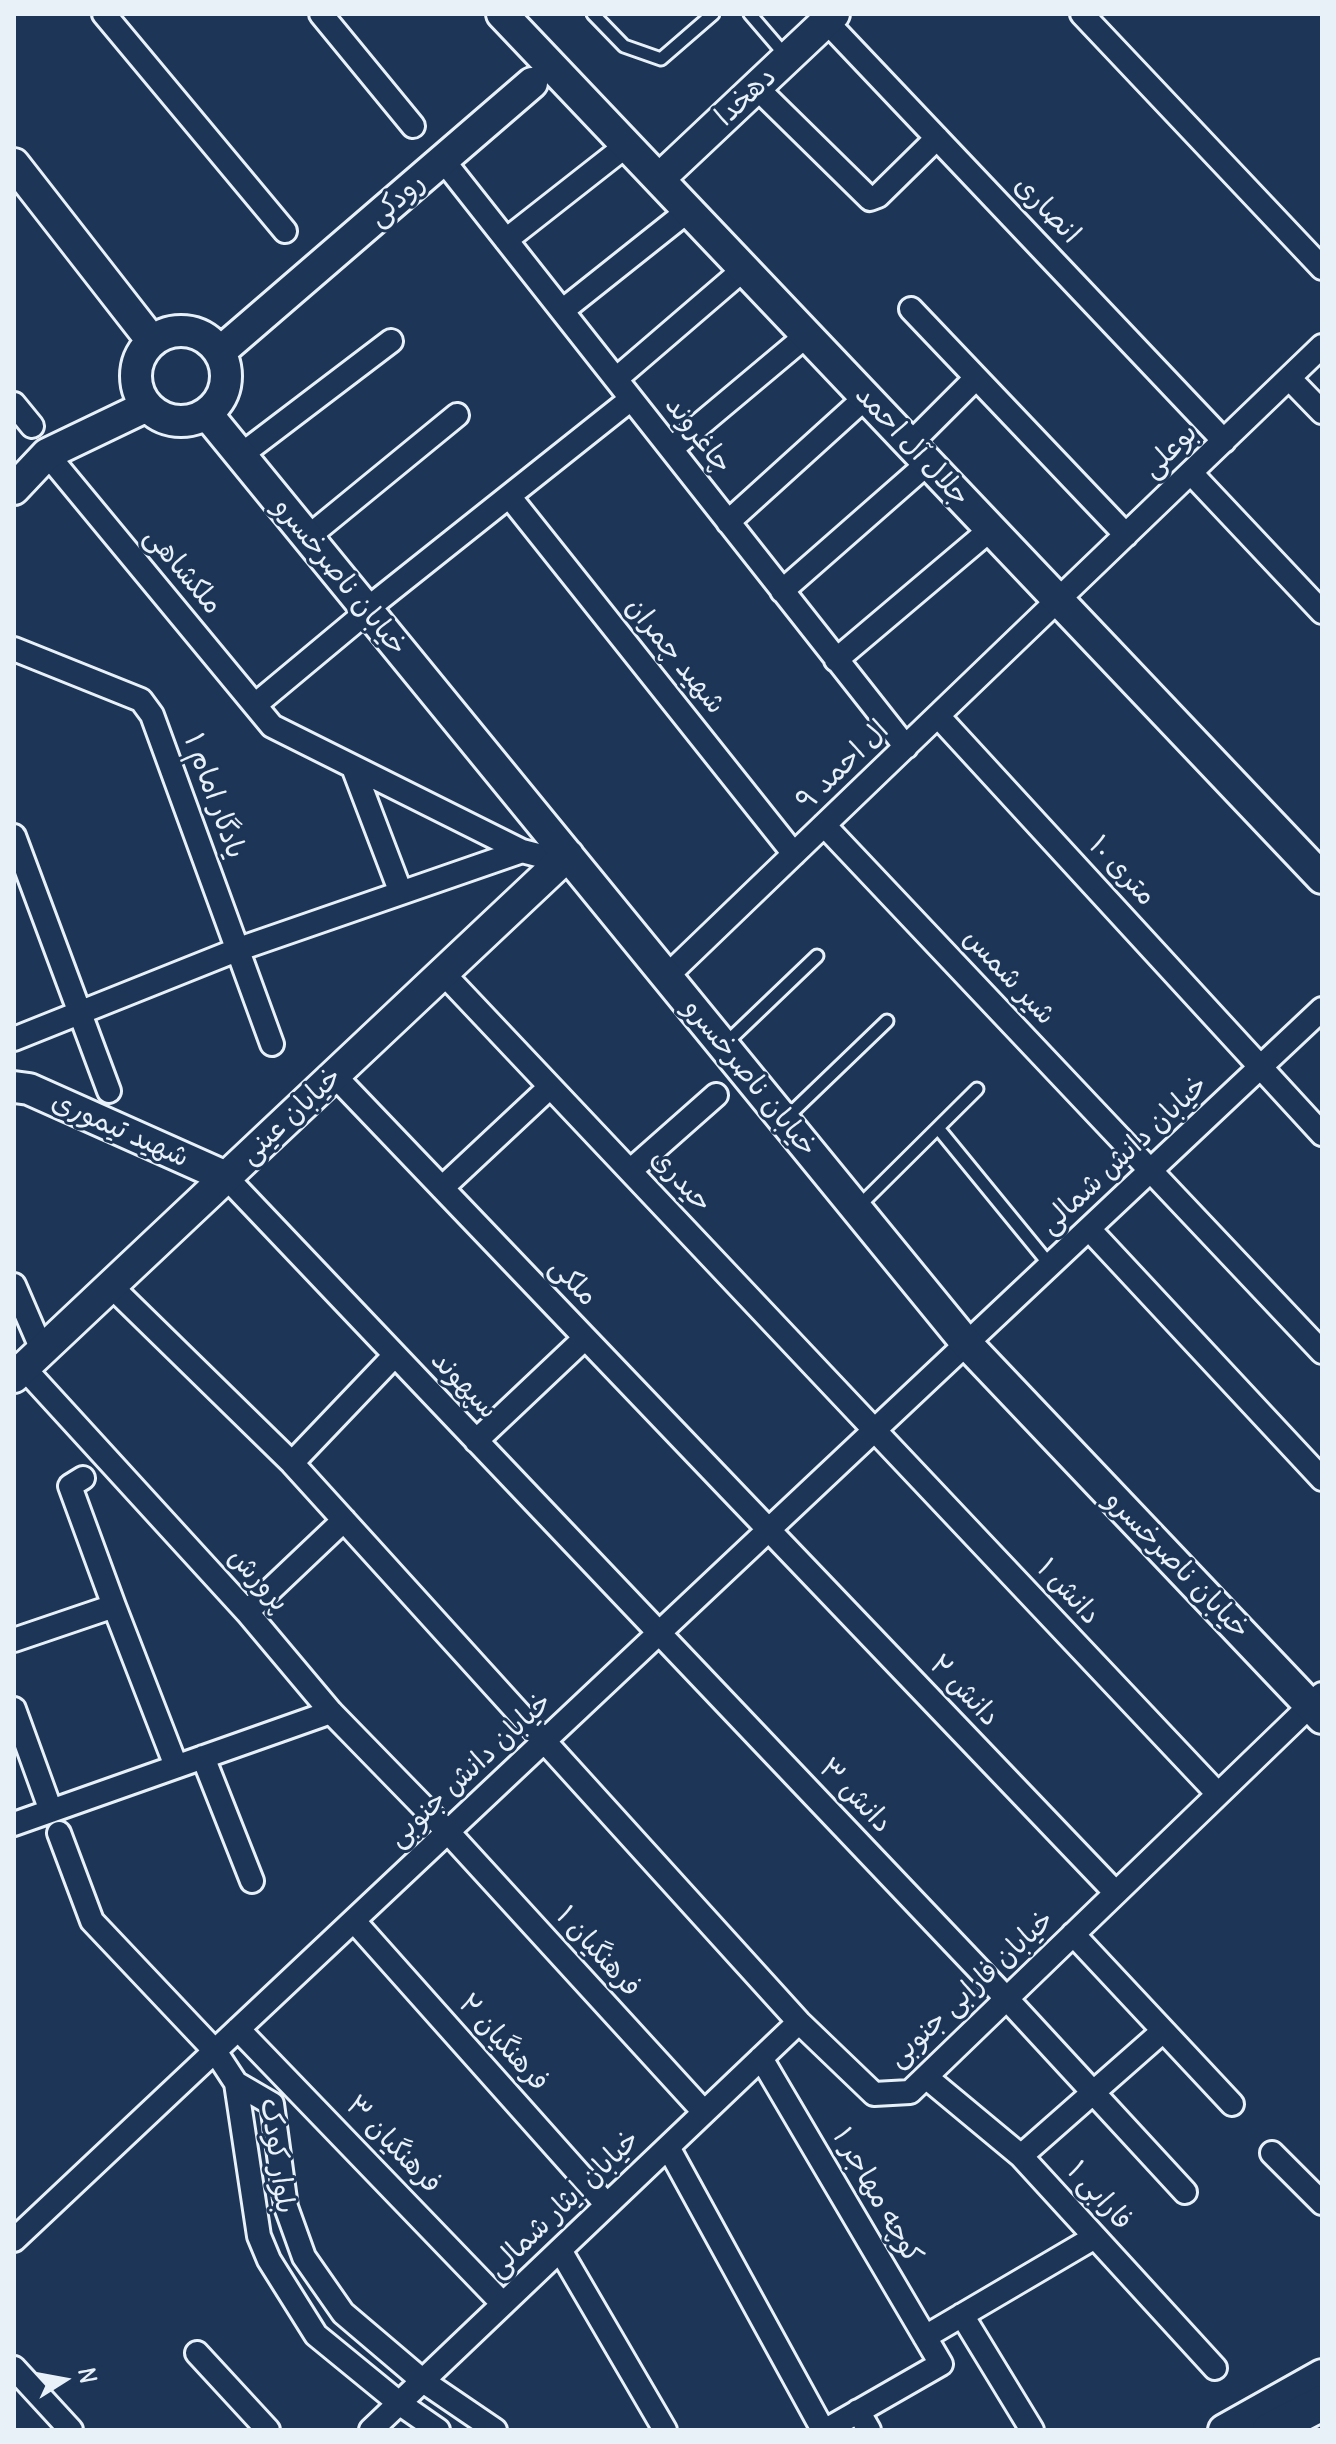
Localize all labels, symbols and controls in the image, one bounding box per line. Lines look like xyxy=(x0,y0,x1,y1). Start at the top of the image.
street label: دهخدا xyxy=(709,60,783,134)
street label: رودکی xyxy=(362,166,432,234)
street label: انصاری xyxy=(1007,169,1087,251)
street label: جلال آل احمد xyxy=(848,379,976,513)
street label: چاغروند xyxy=(657,389,739,481)
street label: بوعلی xyxy=(1135,417,1205,485)
street label: خیابان ناصرخسرو xyxy=(266,491,414,663)
street label: ملکشاهی xyxy=(137,520,229,622)
street label: شهید چمران xyxy=(618,591,732,721)
street label: ال احمد ۹ xyxy=(790,714,896,818)
street label: یادگار امام ۱ xyxy=(176,729,252,863)
street label: ۱۰ متری xyxy=(1081,829,1163,913)
street label: شیر شمس xyxy=(956,922,1062,1032)
street label: خیابان ناصرخسرو xyxy=(676,992,824,1164)
street label: خیابان عینی xyxy=(233,1060,349,1172)
street label: خیابان دانش شمالی xyxy=(1033,1069,1215,1241)
street label: شهید تیموری xyxy=(46,1085,194,1175)
street label: حیدری xyxy=(643,1142,719,1220)
street label: ملکی xyxy=(542,1251,604,1313)
street label: سپهوند xyxy=(423,1344,505,1426)
street label: خیابان ناصرخسرو xyxy=(1098,1484,1256,1646)
street label: پرورش xyxy=(220,1541,296,1619)
street label: دانش ۱ xyxy=(1029,1552,1107,1632)
street label: دانش ۲ xyxy=(922,1648,1006,1734)
street label: خیابان دانش جنوبی xyxy=(381,1685,559,1855)
street label: دانش ۳ xyxy=(812,1752,898,1840)
street label: فرهنگیان ۱ xyxy=(549,1900,647,2004)
street label: خیابان فارابی جنوبی xyxy=(881,1903,1061,2075)
street label: فرهنگیان ۲ xyxy=(451,1987,555,2099)
street label: فرهنگیان ۳ xyxy=(338,2089,448,2201)
street label: بلوار کودک xyxy=(252,2096,302,2216)
street label: کوچه مهاجر ۱ xyxy=(825,2122,929,2270)
street label: خیابان ایثار شمالی xyxy=(481,2123,647,2285)
street label: فارابی ۱ xyxy=(1059,2155,1139,2237)
north arrow xyxy=(24,2340,104,2420)
text: N xyxy=(72,2365,103,2386)

